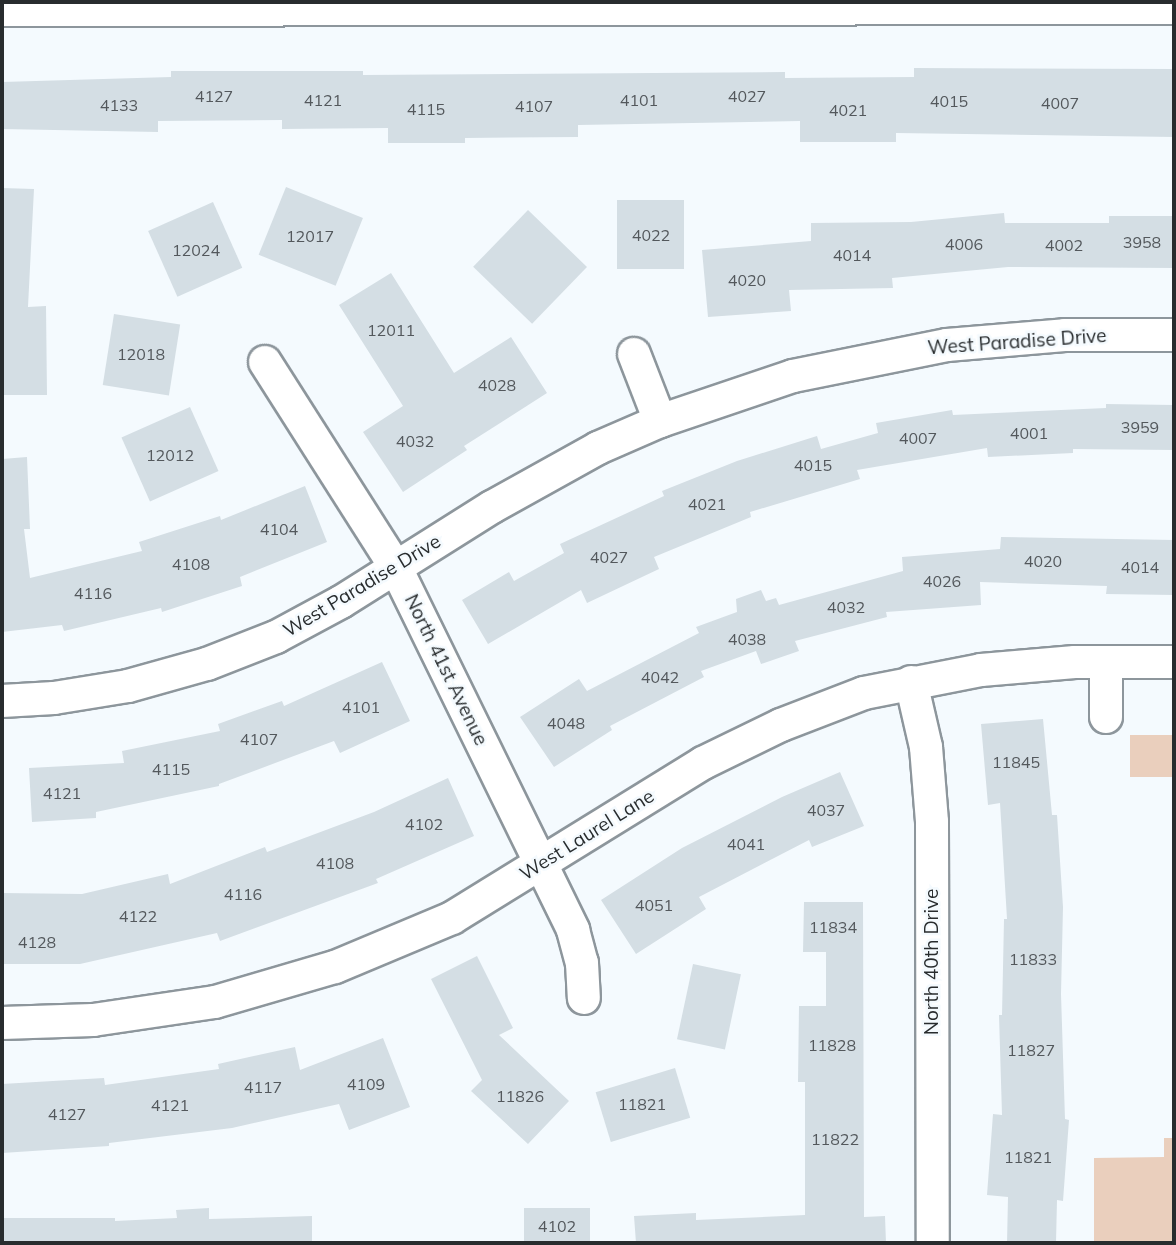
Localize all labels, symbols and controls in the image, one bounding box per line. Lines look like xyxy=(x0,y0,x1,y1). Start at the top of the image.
house number: 4127 xyxy=(195,86,233,106)
house number: 4027 xyxy=(728,86,766,106)
house number: 4121 xyxy=(304,90,342,110)
house number: 4101 xyxy=(620,90,658,110)
house number: 4015 xyxy=(930,91,968,111)
house number: 4007 xyxy=(1041,93,1079,113)
house number: 4133 xyxy=(100,95,138,115)
house number: 4107 xyxy=(515,96,553,116)
house number: 4115 xyxy=(407,99,445,119)
house number: 4021 xyxy=(829,100,867,120)
house number: 4022 xyxy=(632,225,670,245)
house number: 12017 xyxy=(286,226,334,246)
house number: 3958 xyxy=(1123,232,1161,252)
house number: 4006 xyxy=(945,234,983,254)
house number: 4002 xyxy=(1045,235,1083,255)
house number: 12024 xyxy=(172,240,220,260)
house number: 4014 xyxy=(833,245,871,265)
house number: 4020 xyxy=(728,270,766,290)
house number: 12011 xyxy=(367,320,415,340)
street label: West Paradise Drive xyxy=(927,324,1107,360)
house number: 12018 xyxy=(117,344,165,364)
house number: 4028 xyxy=(478,375,516,395)
house number: 3959 xyxy=(1121,417,1159,437)
house number: 4001 xyxy=(1010,423,1048,443)
house number: 4007 xyxy=(899,428,937,448)
house number: 4032 xyxy=(396,431,434,451)
house number: 12012 xyxy=(146,445,194,465)
house number: 4015 xyxy=(794,455,832,475)
house number: 4021 xyxy=(688,494,726,514)
house number: 4104 xyxy=(260,519,298,539)
street label: West Paradise Drive xyxy=(279,530,445,642)
house number: 4027 xyxy=(590,547,628,567)
house number: 4020 xyxy=(1024,551,1062,571)
house number: 4108 xyxy=(172,554,210,574)
house number: 4014 xyxy=(1121,557,1159,577)
house number: 4026 xyxy=(923,571,961,591)
house number: 4116 xyxy=(74,583,112,603)
street label: North 41st Avenue xyxy=(400,591,492,749)
house number: 4032 xyxy=(827,597,865,617)
house number: 4038 xyxy=(728,629,766,649)
house number: 4042 xyxy=(641,667,679,687)
house number: 4101 xyxy=(342,697,380,717)
house number: 4048 xyxy=(547,713,585,733)
house number: 4107 xyxy=(240,729,278,749)
house number: 11845 xyxy=(992,752,1040,772)
house number: 4115 xyxy=(152,759,190,779)
house number: 4121 xyxy=(43,783,81,803)
street label: West Laurel Lane xyxy=(516,785,658,885)
house number: 4037 xyxy=(807,800,845,820)
house number: 4102 xyxy=(405,814,443,834)
house number: 4041 xyxy=(727,834,765,854)
house number: 4108 xyxy=(316,853,354,873)
house number: 4116 xyxy=(224,884,262,904)
street label: North 40th Drive xyxy=(921,889,943,1035)
house number: 4051 xyxy=(635,895,673,915)
house number: 4122 xyxy=(119,906,157,926)
house number: 11834 xyxy=(809,917,857,937)
house number: 4128 xyxy=(18,932,56,952)
house number: 11833 xyxy=(1009,949,1057,969)
house number: 11828 xyxy=(808,1035,856,1055)
house number: 11827 xyxy=(1007,1040,1055,1060)
house number: 4109 xyxy=(347,1074,385,1094)
house number: 4117 xyxy=(244,1077,282,1097)
house number: 11826 xyxy=(496,1086,544,1106)
house number: 11821 xyxy=(618,1094,666,1114)
house number: 4121 xyxy=(151,1095,189,1115)
house number: 4127 xyxy=(48,1104,86,1124)
house number: 11822 xyxy=(811,1129,859,1149)
house number: 11821 xyxy=(1004,1147,1052,1167)
house number: 4102 xyxy=(538,1216,576,1236)

